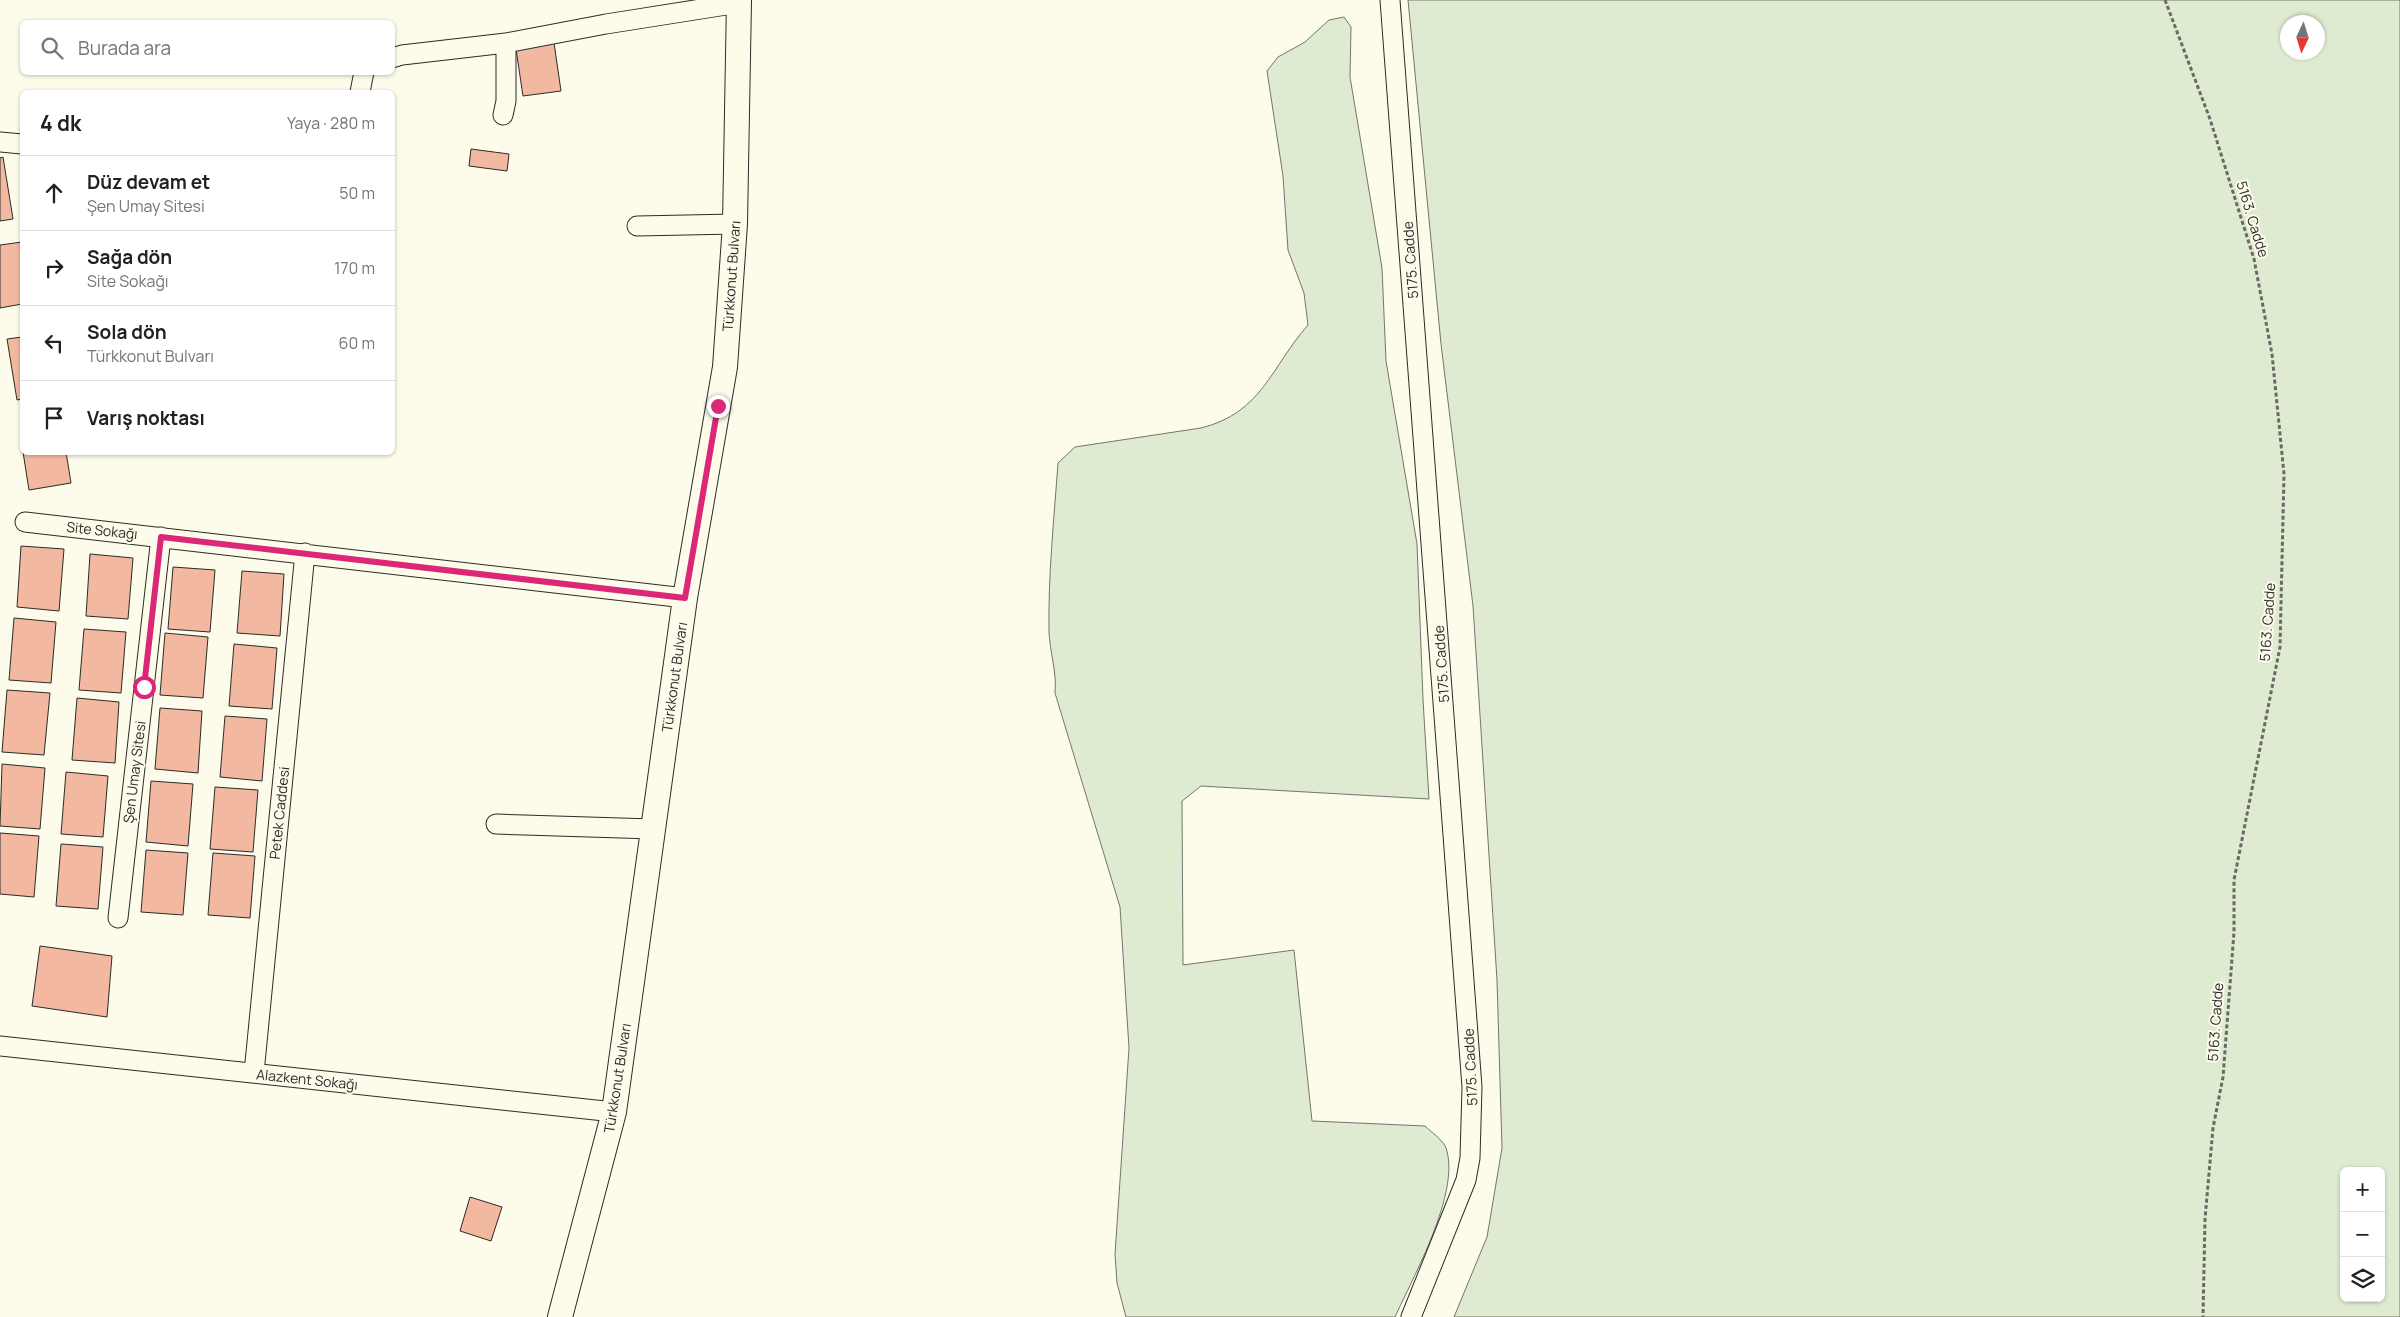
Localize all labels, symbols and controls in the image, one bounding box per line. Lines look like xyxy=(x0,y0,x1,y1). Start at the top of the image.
north arrow xyxy=(2280,15,2325,60)
search box xyxy=(20,20,395,75)
icon: search xyxy=(38,34,66,62)
text: Burada ara xyxy=(78,35,171,61)
text: 4 dk xyxy=(40,109,81,137)
text: Yaya · 280 m xyxy=(287,112,375,134)
text: Düz devam et xyxy=(87,169,210,195)
icon: ahead xyxy=(40,179,68,207)
street label: 5163. Cadde xyxy=(2232,179,2274,259)
text: 50 m xyxy=(339,182,375,204)
text: Şen Umay Sitesi xyxy=(87,195,205,217)
street label: Türkkonut Bulvarı xyxy=(718,220,744,332)
street label: 5175. Cadde xyxy=(1398,221,1422,299)
text: Sağa dön xyxy=(87,244,172,270)
icon: right xyxy=(40,254,68,282)
text: 170 m xyxy=(334,257,375,279)
text: Site Sokağı xyxy=(87,270,169,292)
text: Sola dön xyxy=(87,319,167,345)
icon: left xyxy=(40,329,68,357)
text: 60 m xyxy=(339,332,375,354)
text: Türkkonut Bulvarı xyxy=(87,345,214,367)
route end xyxy=(707,395,730,418)
icon: arrive xyxy=(40,404,68,432)
text: Varış noktası xyxy=(87,405,205,431)
street label: Site Sokağı xyxy=(65,517,139,543)
street label: 5163. Cadde xyxy=(2255,582,2279,662)
street label: Türkkonut Bulvarı xyxy=(657,621,691,733)
street label: 5175. Cadde xyxy=(1429,625,1453,703)
route start xyxy=(133,676,156,699)
street label: Şen Umay Sitesi xyxy=(118,720,150,824)
street label: Petek Caddesi xyxy=(265,766,293,860)
street label: 5163. Cadde xyxy=(2203,982,2227,1062)
street label: Türkkonut Bulvarı xyxy=(599,1022,635,1134)
street label: 5175. Cadde xyxy=(1458,1028,1482,1106)
street label: Alazkent Sokağı xyxy=(255,1064,359,1094)
map controls xyxy=(2340,1167,2385,1302)
button: + xyxy=(2340,1167,2385,1212)
button: − xyxy=(2340,1212,2385,1257)
button: layers xyxy=(2340,1257,2385,1302)

